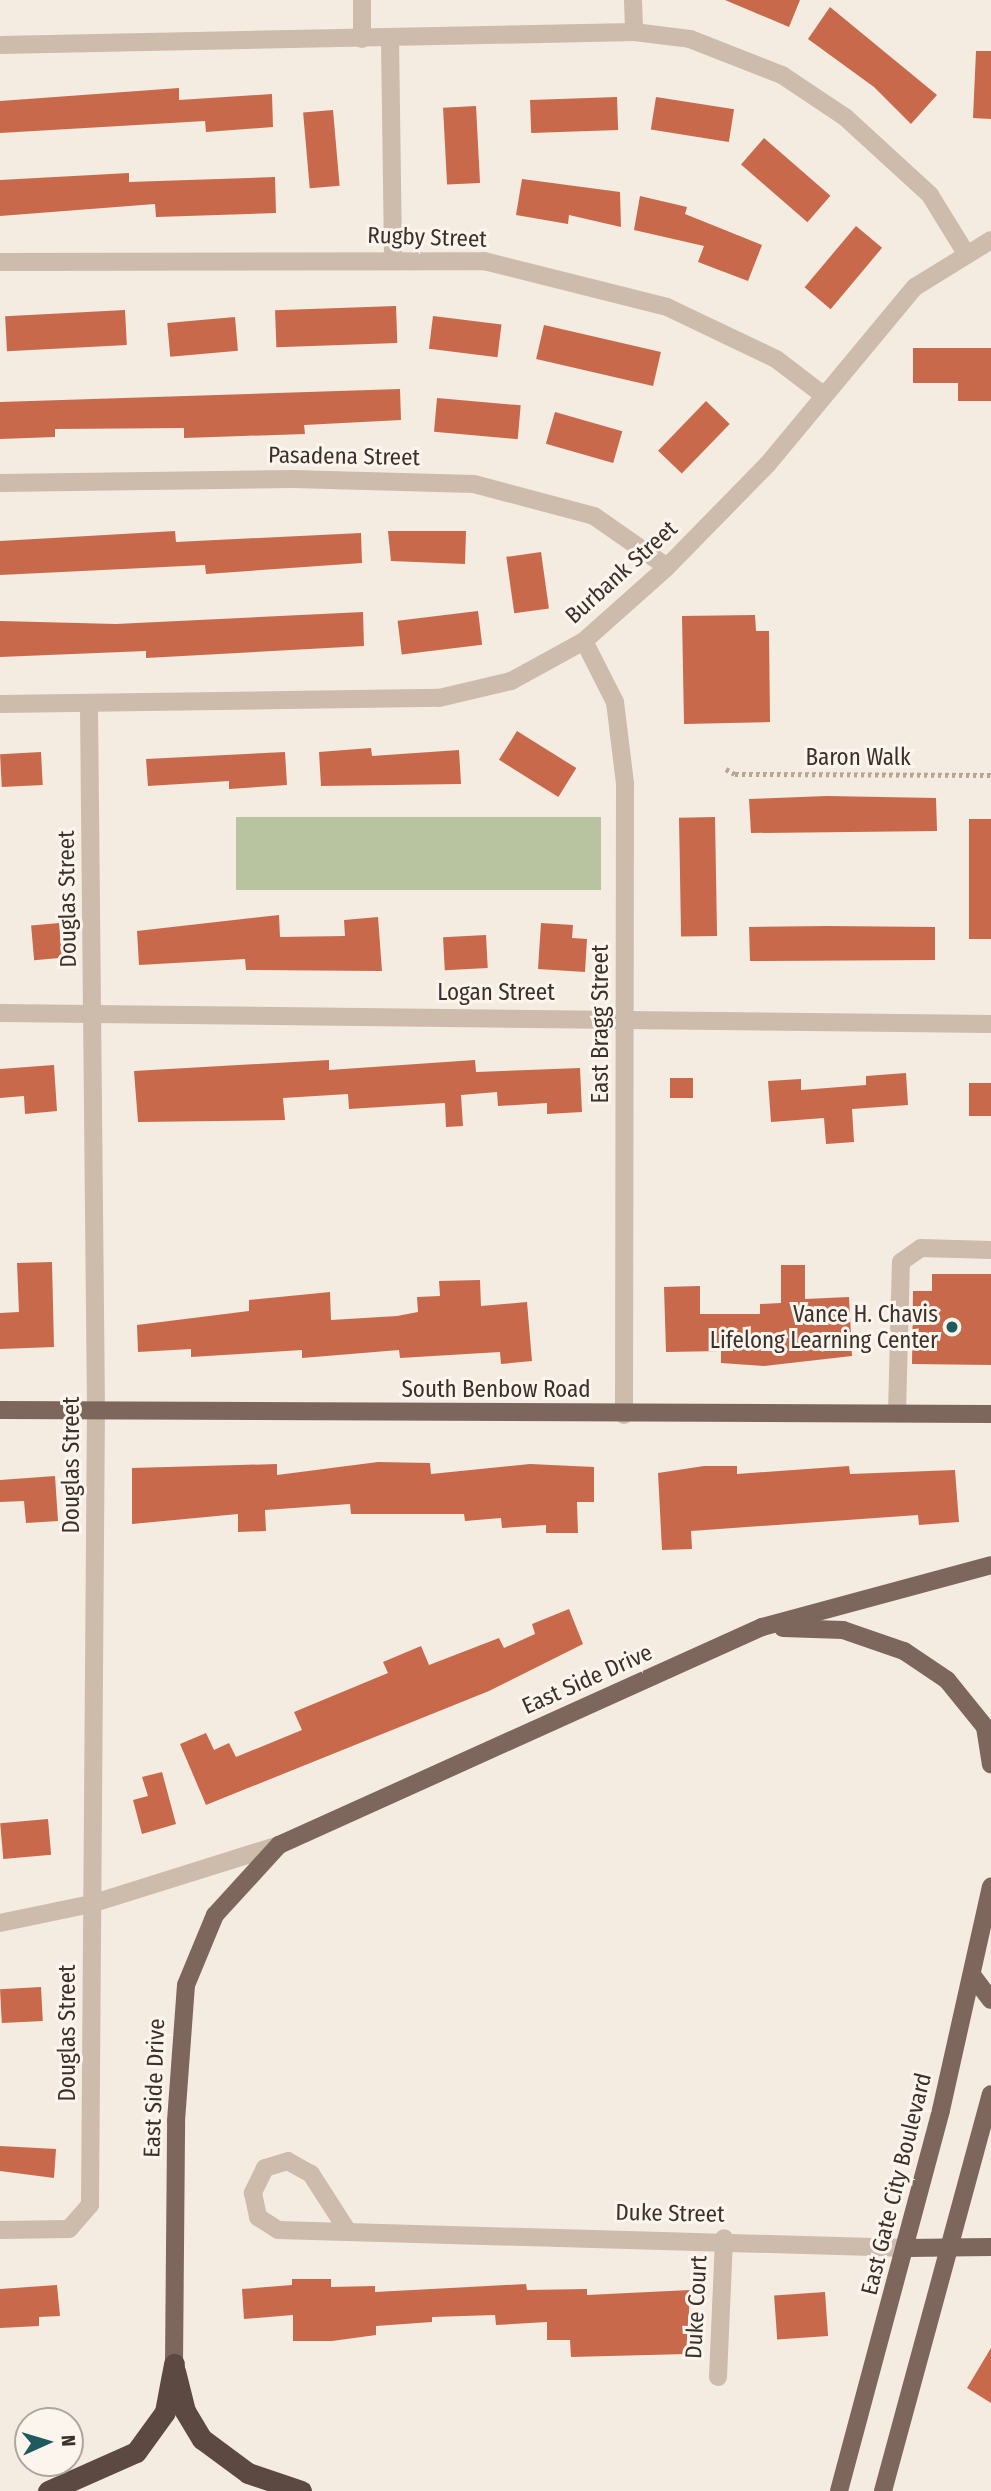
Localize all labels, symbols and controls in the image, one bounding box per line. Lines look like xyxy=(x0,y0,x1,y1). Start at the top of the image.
street label: Rugby Street xyxy=(367,221,487,253)
street label: Pasadena Street xyxy=(268,441,420,471)
street label: Burbank Street xyxy=(559,515,683,629)
street label: Baron Walk xyxy=(805,743,911,771)
street label: Douglas Street xyxy=(52,830,82,968)
street label: East Bragg Street xyxy=(586,945,614,1103)
street label: Logan Street xyxy=(437,978,555,1006)
place label: Vance H. Chavis Lifelong Learning Center xyxy=(710,1300,938,1354)
marker: Vance H. Chavis Lifelong Learning Center xyxy=(944,1319,960,1335)
street label: South Benbow Road xyxy=(401,1375,591,1403)
street label: Douglas Street xyxy=(57,1396,85,1534)
street label: East Side Drive xyxy=(518,1638,656,1720)
street label: Douglas Street xyxy=(53,1964,81,2102)
street label: East Side Drive xyxy=(138,2018,170,2158)
street label: East Gate City Boulevard xyxy=(855,2070,937,2298)
street label: Duke Street xyxy=(615,2198,725,2228)
street label: Duke Court xyxy=(680,2255,712,2359)
north arrow xyxy=(14,2407,84,2477)
text: N xyxy=(57,2434,80,2447)

